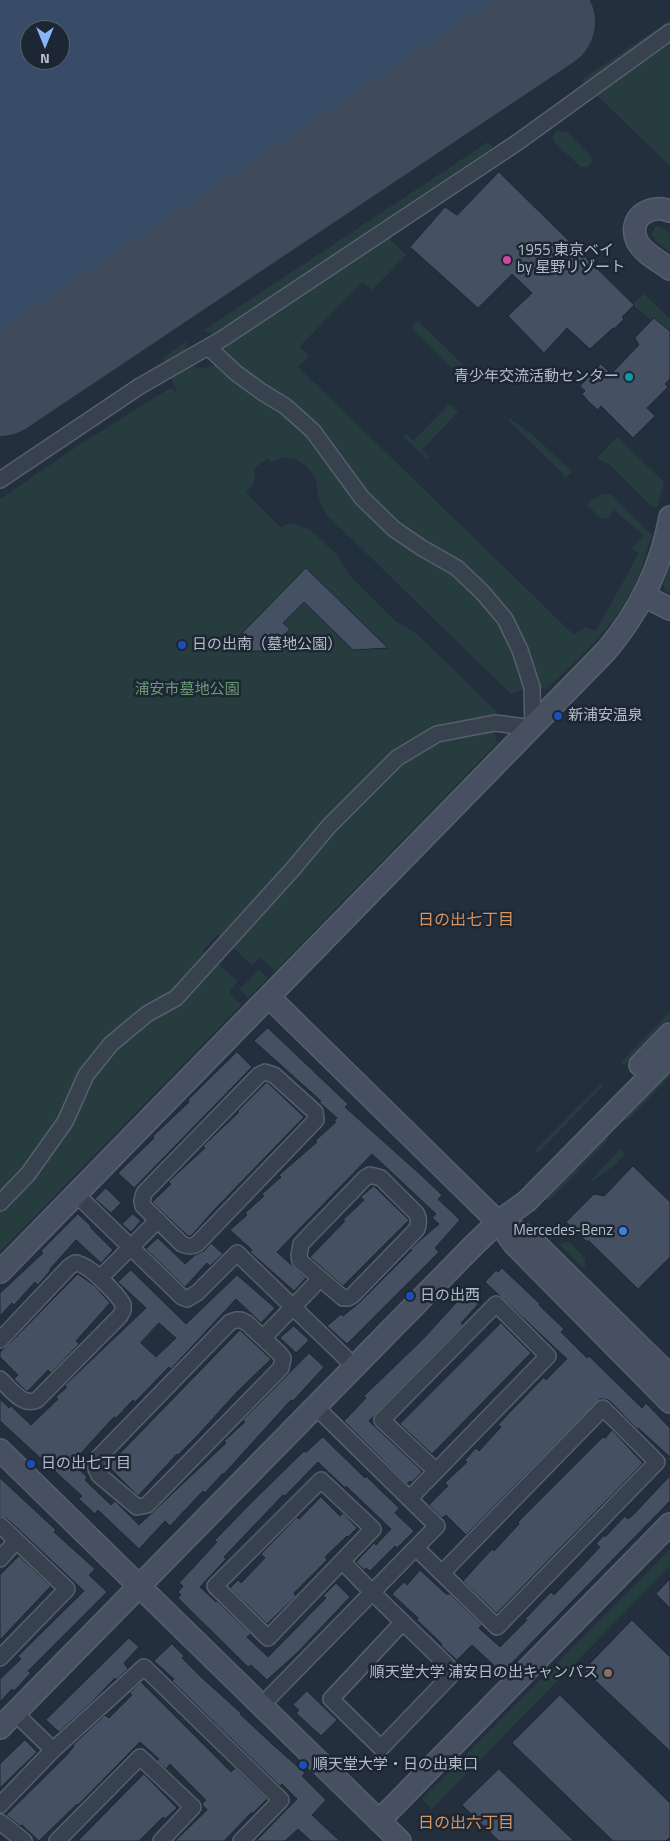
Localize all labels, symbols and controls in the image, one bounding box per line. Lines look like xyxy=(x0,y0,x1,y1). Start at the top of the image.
north arrow xyxy=(20,20,70,70)
text: N xyxy=(40,49,50,70)
place label: 1955 東京ベイ by 星野リゾート xyxy=(517,242,625,277)
marker: 1955 東京ベイ by 星野リゾート xyxy=(501,254,513,266)
place label: 青少年交流活動センター xyxy=(454,368,619,386)
marker: 青少年交流活動センター xyxy=(623,371,635,383)
place label: 日の出南（墓地公園） xyxy=(192,636,342,654)
marker: 日の出南（墓地公園） xyxy=(176,639,188,651)
park label: 浦安市墓地公園 xyxy=(135,681,239,699)
place label: 新浦安温泉 xyxy=(568,707,643,725)
marker: 新浦安温泉 xyxy=(552,710,564,722)
district label: 日の出七丁目 xyxy=(418,911,514,931)
place label: Mercedes-Benz xyxy=(513,1222,613,1240)
marker: Mercedes-Benz xyxy=(617,1225,629,1237)
place label: 日の出西 xyxy=(420,1287,480,1305)
marker: 日の出西 xyxy=(404,1290,416,1302)
place label: 日の出七丁目 xyxy=(41,1455,131,1473)
marker: 日の出七丁目 xyxy=(25,1458,37,1470)
place label: 順天堂大学 浦安日の出キャンパス xyxy=(370,1664,598,1682)
marker: 順天堂大学 浦安日の出キャンパス xyxy=(602,1667,614,1679)
place label: 順天堂大学・日の出東口 xyxy=(313,1756,478,1774)
marker: 順天堂大学・日の出東口 xyxy=(297,1759,309,1771)
district label: 日の出六丁目 xyxy=(418,1814,514,1834)

